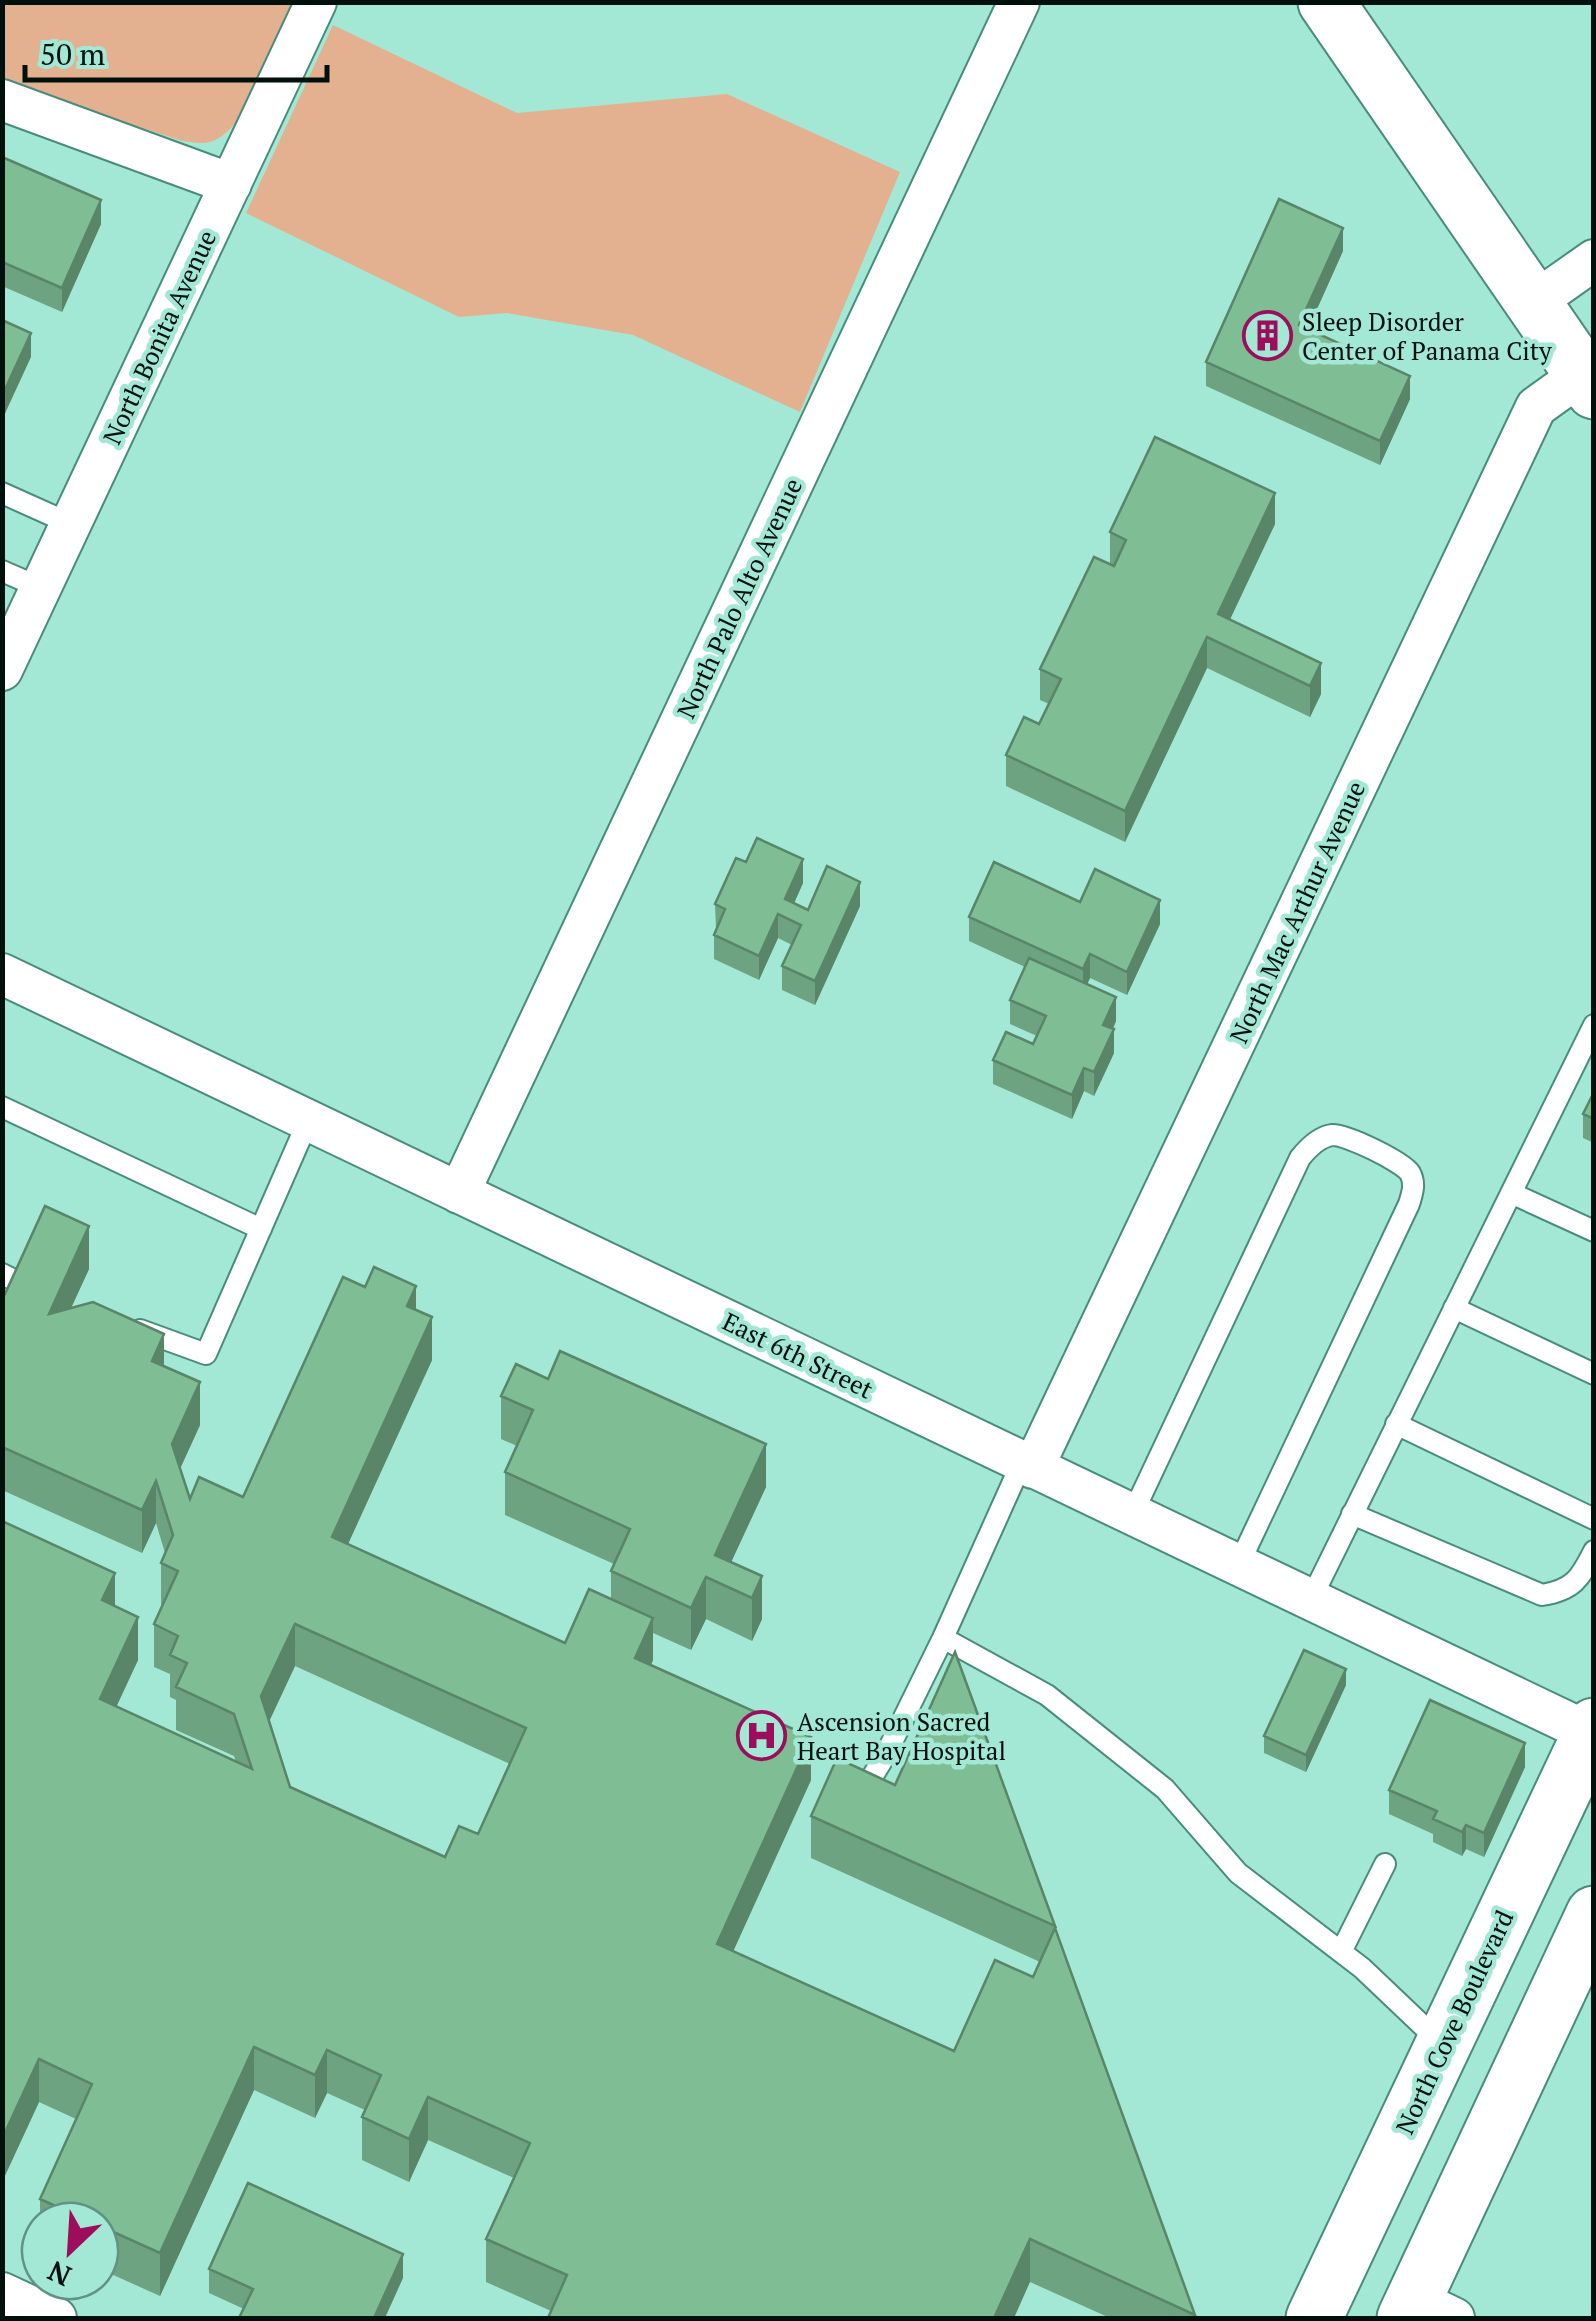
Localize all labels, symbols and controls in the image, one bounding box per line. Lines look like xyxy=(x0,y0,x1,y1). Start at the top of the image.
scale bar xyxy=(25,20,328,82)
text: 50 m xyxy=(40,34,105,74)
street label: North Bonita Avenue xyxy=(95,225,223,449)
place label: Sleep Disorder Center of Panama City xyxy=(1302,305,1552,367)
building icon: Sleep Disorder Center of Panama City xyxy=(1241,309,1293,361)
street label: North Palo Alto Avenue xyxy=(669,473,809,723)
street label: North Mac Arthur Avenue xyxy=(1222,776,1372,1048)
street label: East 6th Street xyxy=(717,1304,879,1406)
place label: Ascension Sacred Heart Bay Hospital xyxy=(797,1705,1006,1767)
hospital icon: Ascension Sacred Heart Bay Hospital xyxy=(736,1709,788,1761)
street label: North Cove Boulevard xyxy=(1388,1905,1520,2139)
north arrow xyxy=(20,2201,120,2301)
text: N xyxy=(42,2253,77,2295)

